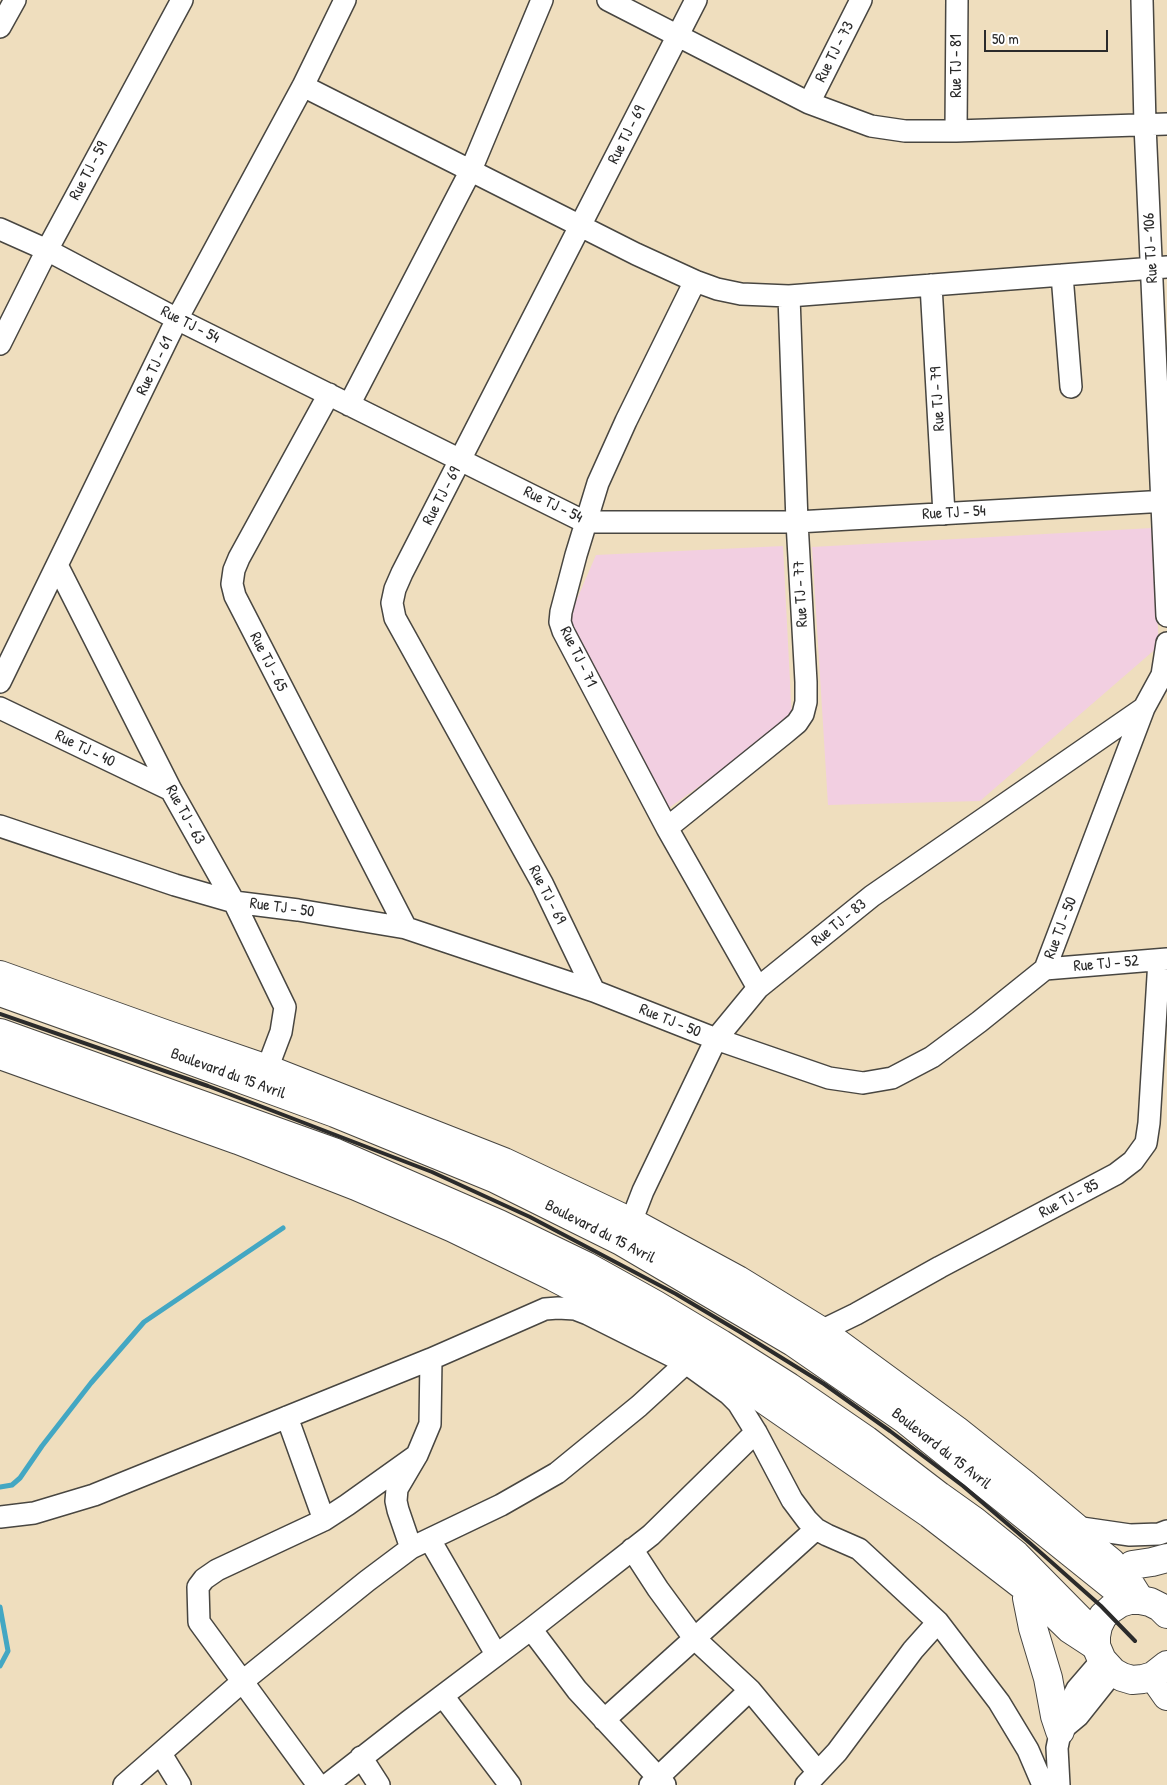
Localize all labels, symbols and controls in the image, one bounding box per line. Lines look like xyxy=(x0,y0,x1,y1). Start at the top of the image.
street label: Rue TJ - 73 xyxy=(811,18,859,86)
scale bar xyxy=(987,20,1111,52)
text: 50 m xyxy=(992,28,1019,49)
street label: Rue TJ - 81 xyxy=(947,34,967,98)
street label: Rue TJ - 69 xyxy=(604,102,650,168)
street label: Rue TJ - 59 xyxy=(66,138,112,204)
street label: Rue TJ - 106 xyxy=(1140,212,1162,284)
street label: Rue TJ - 54 xyxy=(157,302,223,348)
street label: Rue TJ - 61 xyxy=(133,333,177,399)
street label: Rue TJ - 79 xyxy=(927,366,949,432)
street label: Rue TJ - 69 xyxy=(419,464,465,528)
street label: Rue TJ - 54 xyxy=(520,482,586,528)
street label: Rue TJ - 54 xyxy=(922,502,986,524)
street label: Rue TJ - 77 xyxy=(790,560,812,628)
street label: Rue TJ - 71 xyxy=(555,624,601,690)
street label: Rue TJ - 65 xyxy=(245,629,291,695)
street label: Rue TJ - 40 xyxy=(52,726,118,772)
street label: Rue TJ - 63 xyxy=(161,782,209,848)
street label: Rue TJ - 69 xyxy=(524,862,570,928)
street label: Rue TJ - 50 xyxy=(249,894,315,922)
street label: Rue TJ - 50 xyxy=(1040,894,1082,962)
street label: Rue TJ - 83 xyxy=(808,895,870,951)
street label: Rue TJ - 52 xyxy=(1073,952,1139,976)
street label: Rue TJ - 50 xyxy=(636,1000,704,1042)
street label: Boulevard du 15 Avril xyxy=(168,1044,288,1104)
street label: Rue TJ - 85 xyxy=(1036,1175,1102,1223)
street label: Boulevard du 15 Avril xyxy=(542,1196,658,1268)
street label: Boulevard du 15 Avril xyxy=(887,1404,995,1494)

